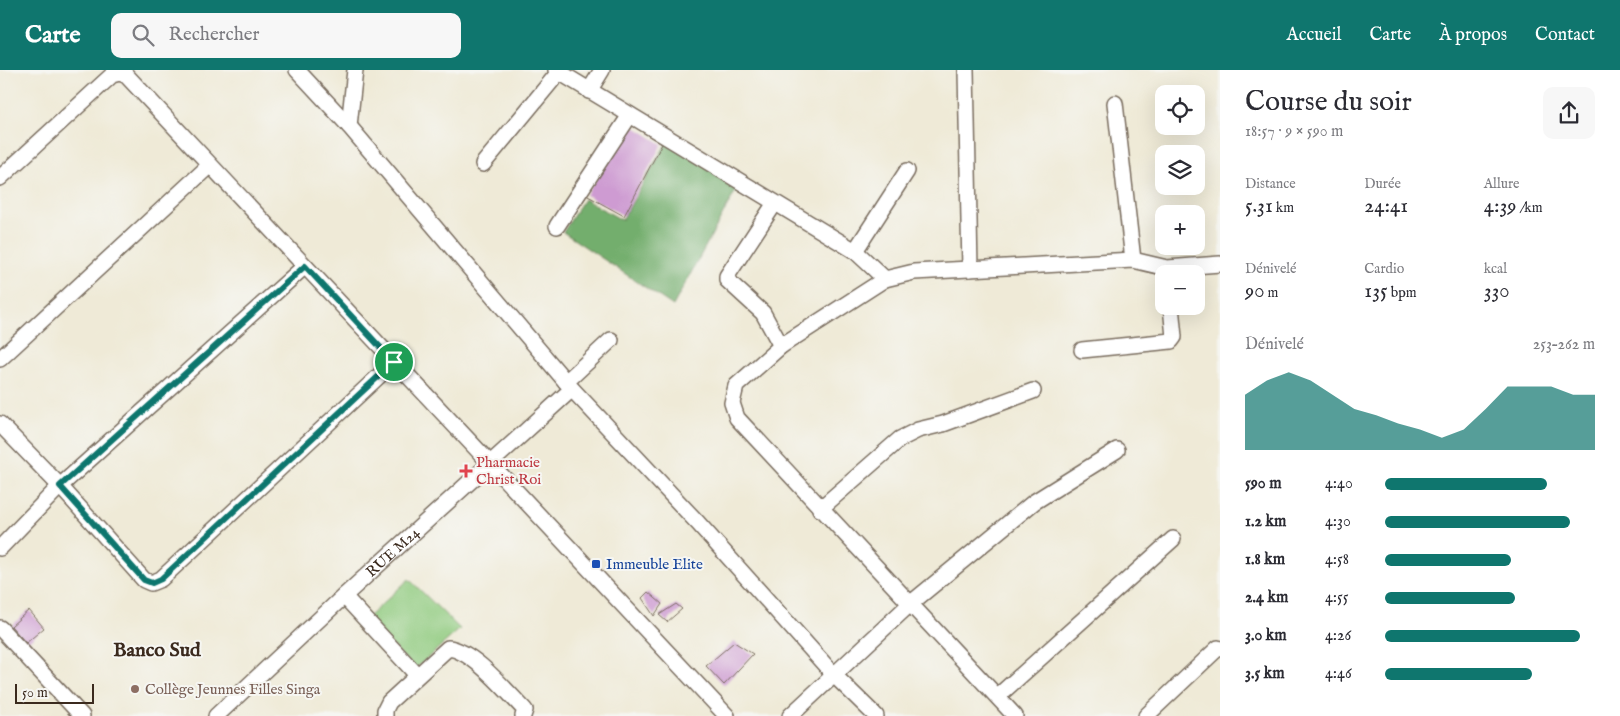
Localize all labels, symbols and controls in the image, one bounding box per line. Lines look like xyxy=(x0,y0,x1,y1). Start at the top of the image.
search box xyxy=(111,13,461,58)
text: Carte xyxy=(25,20,81,51)
icon: search xyxy=(129,21,157,49)
text: Rechercher xyxy=(169,23,260,47)
text: Accueil xyxy=(1287,24,1342,47)
text: Carte xyxy=(1370,24,1411,47)
text: À propos xyxy=(1439,24,1507,47)
text: Contact xyxy=(1535,24,1595,47)
map controls xyxy=(1155,85,1205,315)
button: locate xyxy=(1155,85,1205,135)
text: Course du soir xyxy=(1245,85,1412,120)
button: share xyxy=(1543,87,1595,139)
text: 18:57 · 9 × 590 m xyxy=(1245,122,1343,142)
button: layers xyxy=(1155,145,1205,195)
text: Distance xyxy=(1245,175,1296,193)
text: Durée xyxy=(1364,175,1401,193)
text: Allure xyxy=(1484,175,1520,193)
text: 5.31 xyxy=(1245,193,1273,220)
text: 24:41 xyxy=(1364,193,1408,220)
text: 4:39 xyxy=(1484,193,1517,220)
text: km xyxy=(1273,199,1294,217)
text: /km xyxy=(1517,199,1543,217)
button: + xyxy=(1155,205,1205,255)
text: Dénivelé xyxy=(1245,260,1297,278)
text: Cardio xyxy=(1364,260,1404,278)
text: kcal xyxy=(1484,260,1507,278)
button: − xyxy=(1155,265,1205,315)
text: 90 xyxy=(1245,278,1264,305)
text: 135 xyxy=(1364,278,1388,305)
text: 330 xyxy=(1484,278,1510,305)
text: m xyxy=(1264,284,1278,302)
text: bpm xyxy=(1388,284,1417,302)
text: Dénivelé xyxy=(1245,335,1304,355)
text: 253–262 m xyxy=(1533,335,1595,355)
pin xyxy=(373,341,415,383)
icon: arrive xyxy=(380,348,408,376)
place label: Pharmacie Christ Roi xyxy=(476,453,541,489)
marker: Pharmacie Christ Roi xyxy=(460,465,472,477)
text: 590 m xyxy=(1245,474,1282,494)
text: 4:40 xyxy=(1325,474,1353,494)
text: 1.2 km xyxy=(1245,512,1286,532)
text: 4:30 xyxy=(1325,512,1351,532)
street label: RUE M24 xyxy=(362,522,424,581)
text: 1.8 km xyxy=(1245,550,1285,570)
text: 4:58 xyxy=(1325,550,1349,570)
place label: Immeuble Elite xyxy=(606,555,703,574)
marker: Immeuble Elite xyxy=(590,558,602,570)
text: 2.4 km xyxy=(1245,588,1288,608)
text: 4:55 xyxy=(1325,588,1349,608)
text: 3.0 km xyxy=(1245,626,1287,646)
text: 4:26 xyxy=(1325,626,1351,646)
district label: Banco Sud xyxy=(113,638,202,663)
text: 3.5 km xyxy=(1245,664,1285,684)
text: 4:46 xyxy=(1325,664,1352,684)
place label: Collège Jeunnes Filles Singa xyxy=(145,680,321,699)
scale bar xyxy=(15,681,94,704)
marker: Collège Jeunnes Filles Singa xyxy=(129,683,141,695)
text: 50 m xyxy=(22,684,48,702)

